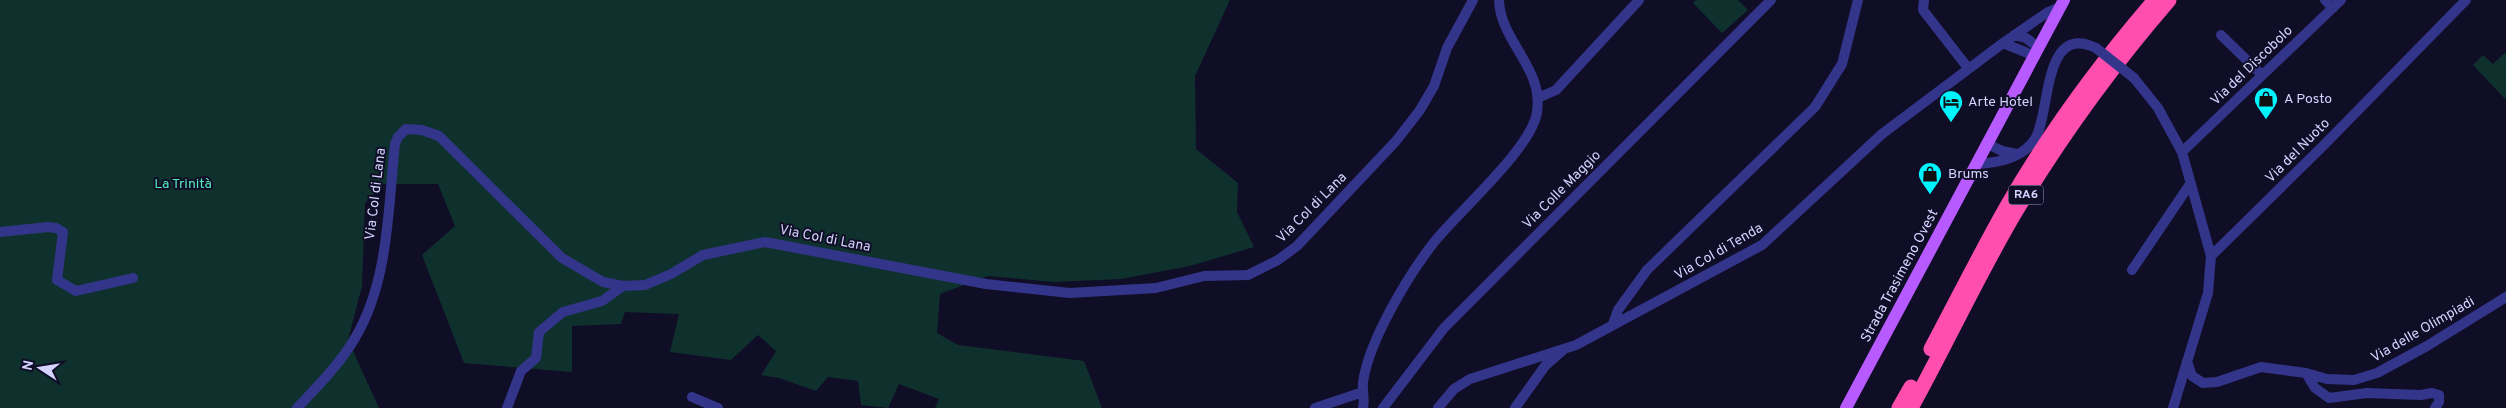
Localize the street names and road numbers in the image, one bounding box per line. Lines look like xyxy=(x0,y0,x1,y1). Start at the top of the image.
street label: Via del Discobolo xyxy=(2207,22,2297,109)
street label: Via del Nuoto xyxy=(2262,115,2334,187)
street label: Via Col di Lana xyxy=(362,147,390,241)
street label: Via Colle Maggio xyxy=(1519,147,1605,233)
street label: Via Col di Lana xyxy=(1273,169,1351,247)
road number: RA6 xyxy=(2008,186,2044,204)
street label: Strada Trasimeno Ovest xyxy=(1858,206,1942,346)
street label: Via Col di Tenda xyxy=(1672,220,1766,284)
street label: Via Col di Lana xyxy=(778,222,872,256)
street label: Via delle Olimpiadi xyxy=(2368,293,2478,367)

